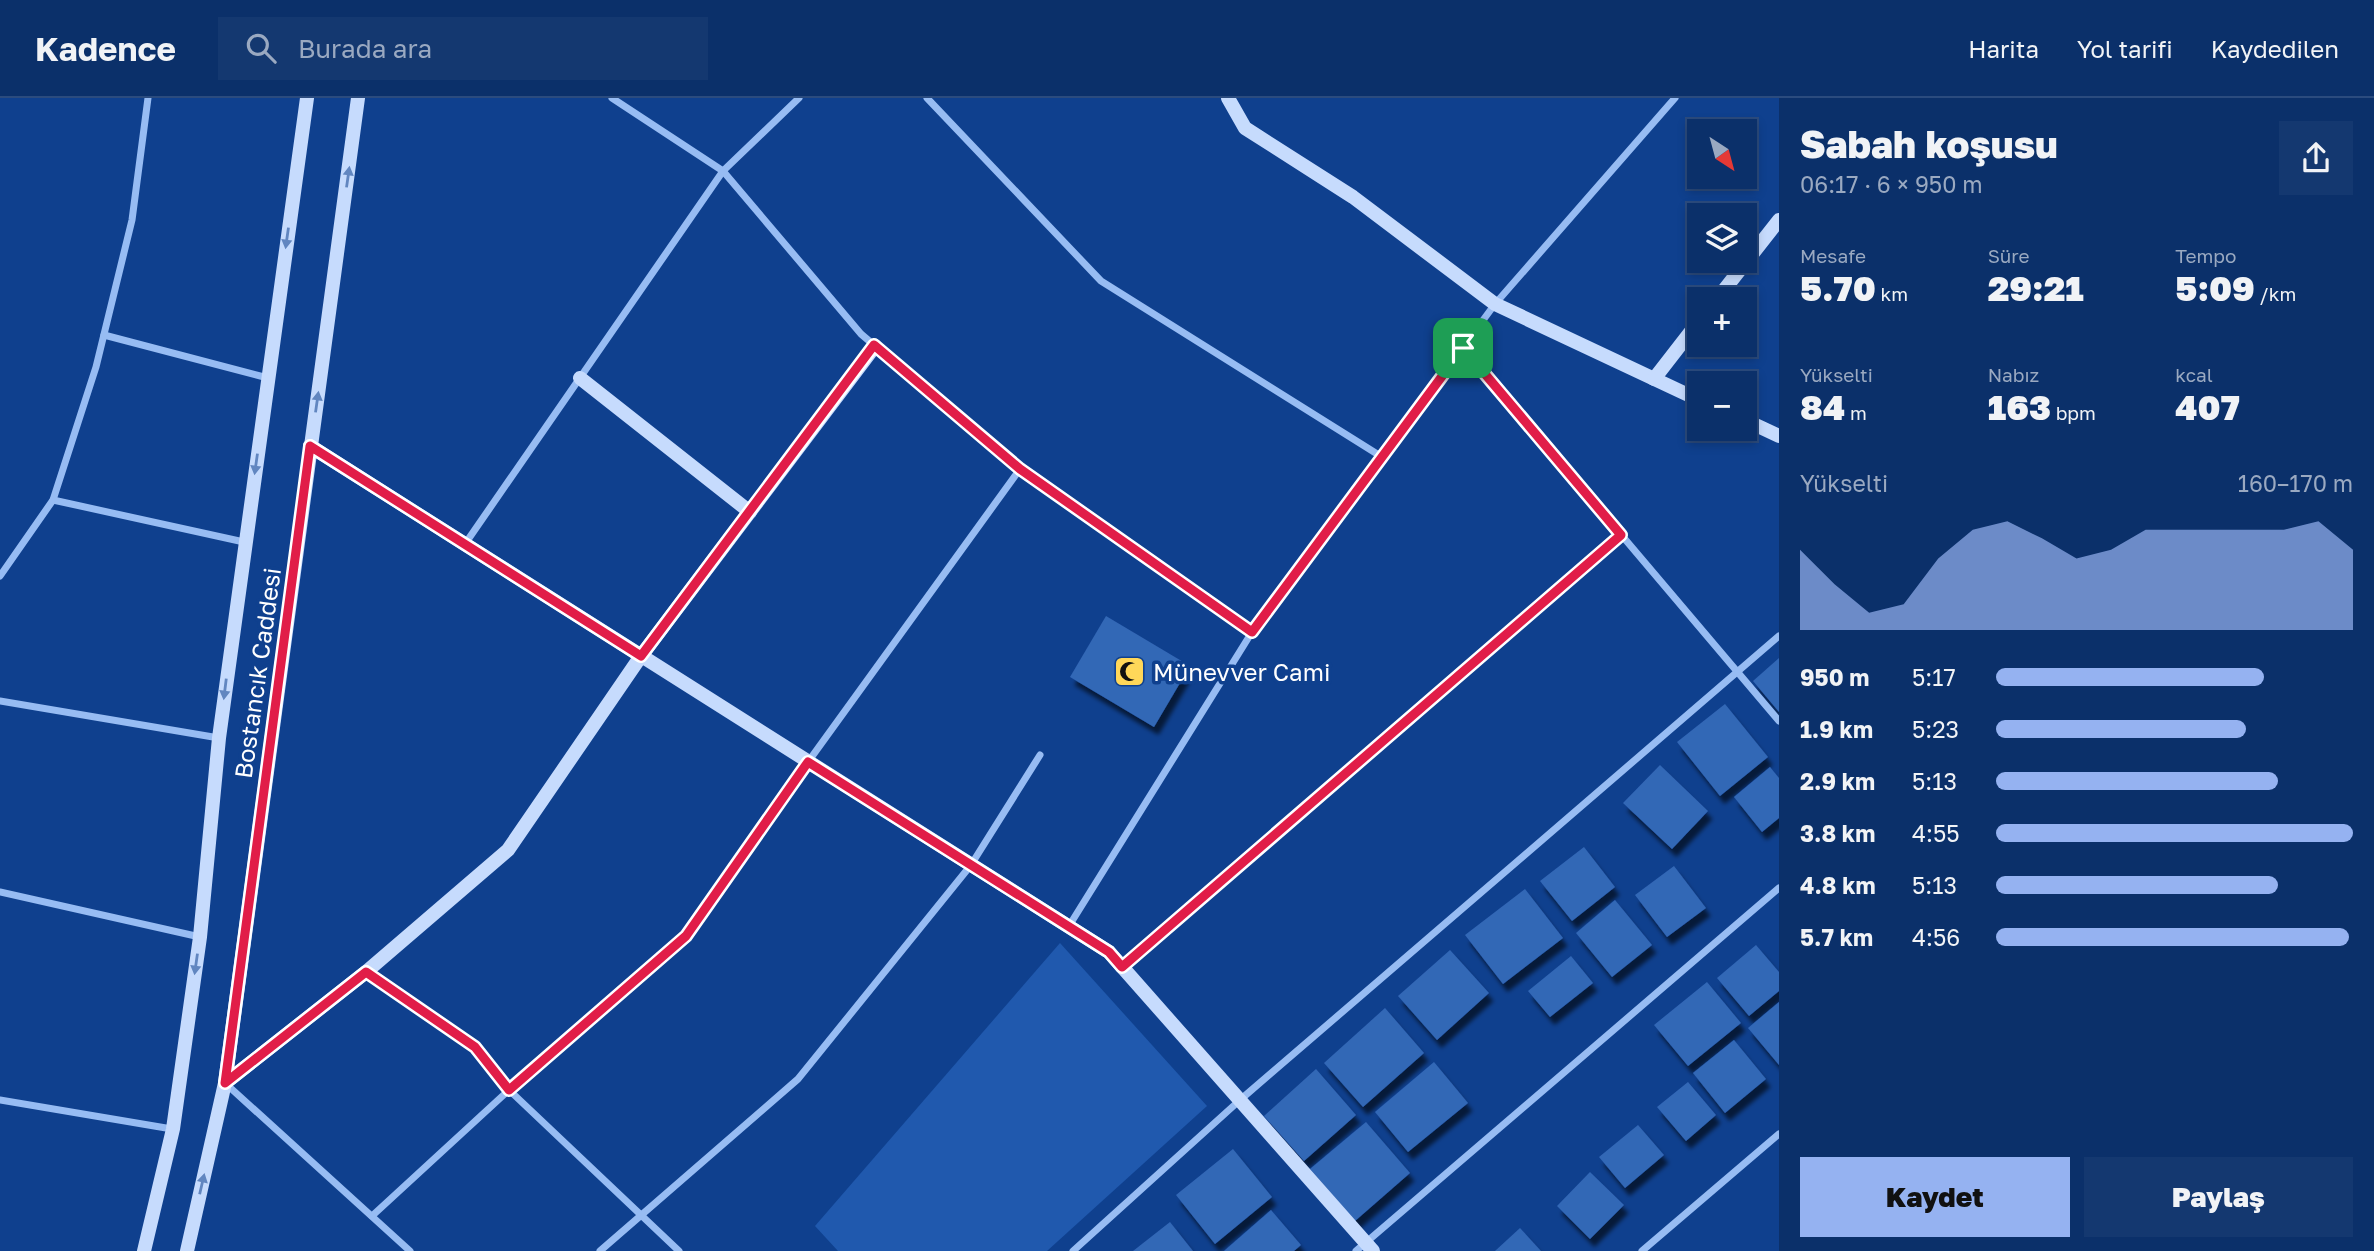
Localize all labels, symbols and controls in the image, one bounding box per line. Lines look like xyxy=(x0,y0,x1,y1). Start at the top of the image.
search box xyxy=(218,17,708,80)
text: Kadence xyxy=(35,29,176,68)
icon: search xyxy=(242,29,280,67)
text: Burada ara xyxy=(298,33,432,64)
text: Harita xyxy=(1968,34,2039,63)
text: Yol tarifi xyxy=(2077,34,2173,63)
text: Kaydedilen xyxy=(2211,34,2339,63)
north arrow xyxy=(1687,119,1757,189)
map controls xyxy=(1687,119,1757,441)
text: Sabah koşusu xyxy=(1800,121,2058,166)
button: share xyxy=(2279,121,2353,195)
one-way arrow xyxy=(342,166,353,188)
text: 06:17 · 6 × 950 m xyxy=(1800,170,1983,198)
button: layers xyxy=(1687,203,1757,273)
one-way arrow xyxy=(282,228,293,250)
text: Mesafe xyxy=(1800,244,1866,267)
text: Süre xyxy=(1988,244,2030,267)
text: Tempo xyxy=(2175,244,2236,267)
text: 5.70 xyxy=(1800,267,1876,309)
text: 29:21 xyxy=(1988,267,2084,309)
text: 5:09 xyxy=(2175,267,2255,309)
text: km xyxy=(1876,282,1908,305)
text: /km xyxy=(2255,282,2296,305)
button: + xyxy=(1687,287,1757,357)
pin xyxy=(1433,318,1493,378)
icon: arrive xyxy=(1444,329,1482,367)
text: Yükselti xyxy=(1800,363,1873,386)
text: Nabız xyxy=(1988,363,2039,386)
text: kcal xyxy=(2175,363,2213,386)
button: − xyxy=(1687,371,1757,441)
text: 84 xyxy=(1800,386,1845,428)
text: 163 xyxy=(1988,386,2051,428)
text: 407 xyxy=(2175,386,2240,428)
one-way arrow xyxy=(311,391,322,413)
text: m xyxy=(1845,401,1867,424)
text: bpm xyxy=(2051,401,2096,424)
one-way arrow xyxy=(250,453,261,475)
text: Yükselti xyxy=(1800,469,1888,497)
text: 160–170 m xyxy=(2238,469,2353,497)
street label: Bostancık Caddesi xyxy=(228,566,286,780)
mosque icon: Münevver Cami xyxy=(1113,654,1147,688)
place label: Münevver Cami xyxy=(1153,657,1330,686)
text: 950 m xyxy=(1800,663,1869,691)
text: 5:17 xyxy=(1912,663,1956,691)
one-way arrow xyxy=(220,678,231,700)
text: 1.9 km xyxy=(1800,715,1873,743)
text: 5:23 xyxy=(1912,715,1959,743)
text: 2.9 km xyxy=(1800,767,1875,795)
text: 5:13 xyxy=(1912,767,1957,795)
text: 3.8 km xyxy=(1800,819,1875,847)
text: 4:55 xyxy=(1912,819,1960,847)
text: 4.8 km xyxy=(1800,871,1876,899)
text: 5:13 xyxy=(1912,871,1957,899)
text: 5.7 km xyxy=(1800,923,1873,951)
text: 4:56 xyxy=(1912,923,1960,951)
one-way arrow xyxy=(190,953,201,975)
button: Kaydet xyxy=(1800,1157,2070,1237)
button: Paylaş xyxy=(2084,1157,2353,1237)
one-way arrow xyxy=(197,1173,208,1195)

